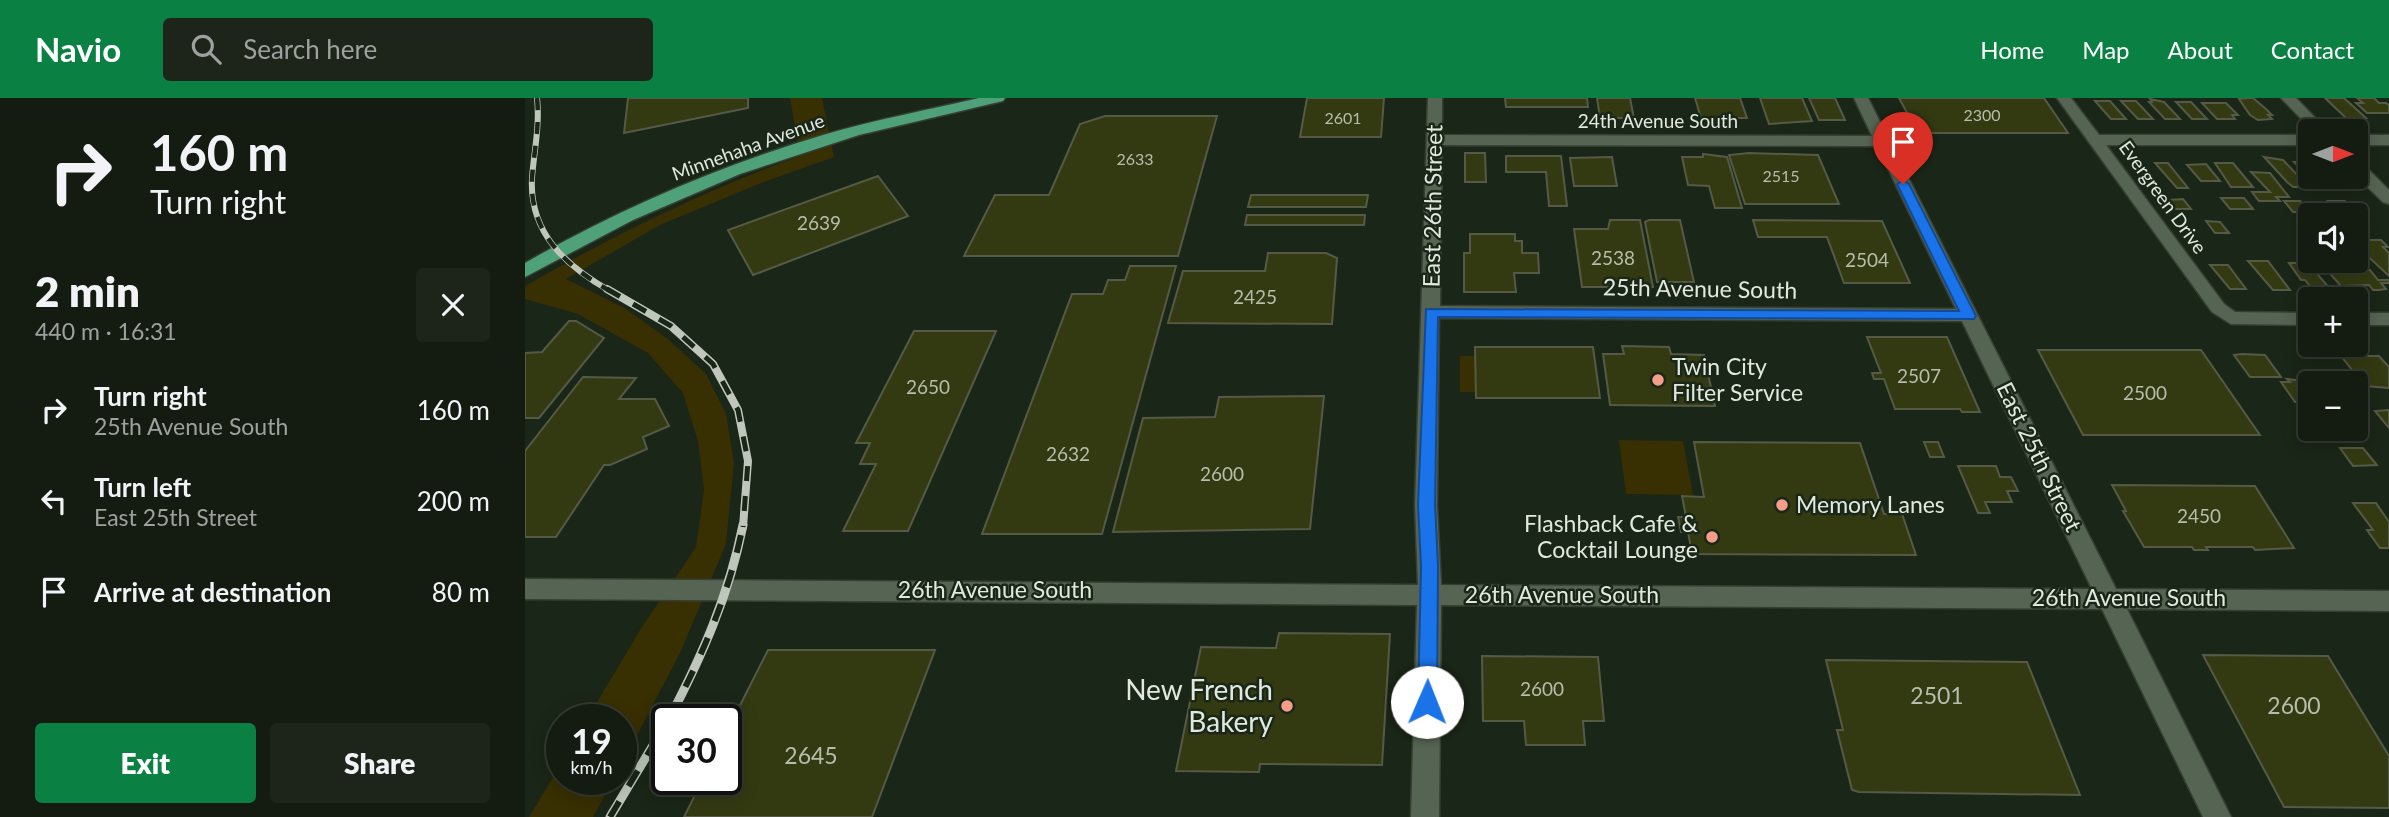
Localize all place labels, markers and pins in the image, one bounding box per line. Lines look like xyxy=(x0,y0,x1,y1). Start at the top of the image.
pin xyxy=(1873,112,1933,184)
place label: Twin City Filter Service xyxy=(1672,352,1803,406)
marker: Twin City Filter Service xyxy=(1650,372,1666,388)
place label: Memory Lanes xyxy=(1796,490,1945,518)
marker: Memory Lanes xyxy=(1774,497,1790,513)
place label: Flashback Cafe & Cocktail Lounge xyxy=(1524,509,1699,563)
marker: Flashback Cafe & Cocktail Lounge xyxy=(1704,529,1720,545)
place label: New French Bakery xyxy=(1125,672,1274,738)
marker: New French Bakery xyxy=(1279,698,1295,714)

